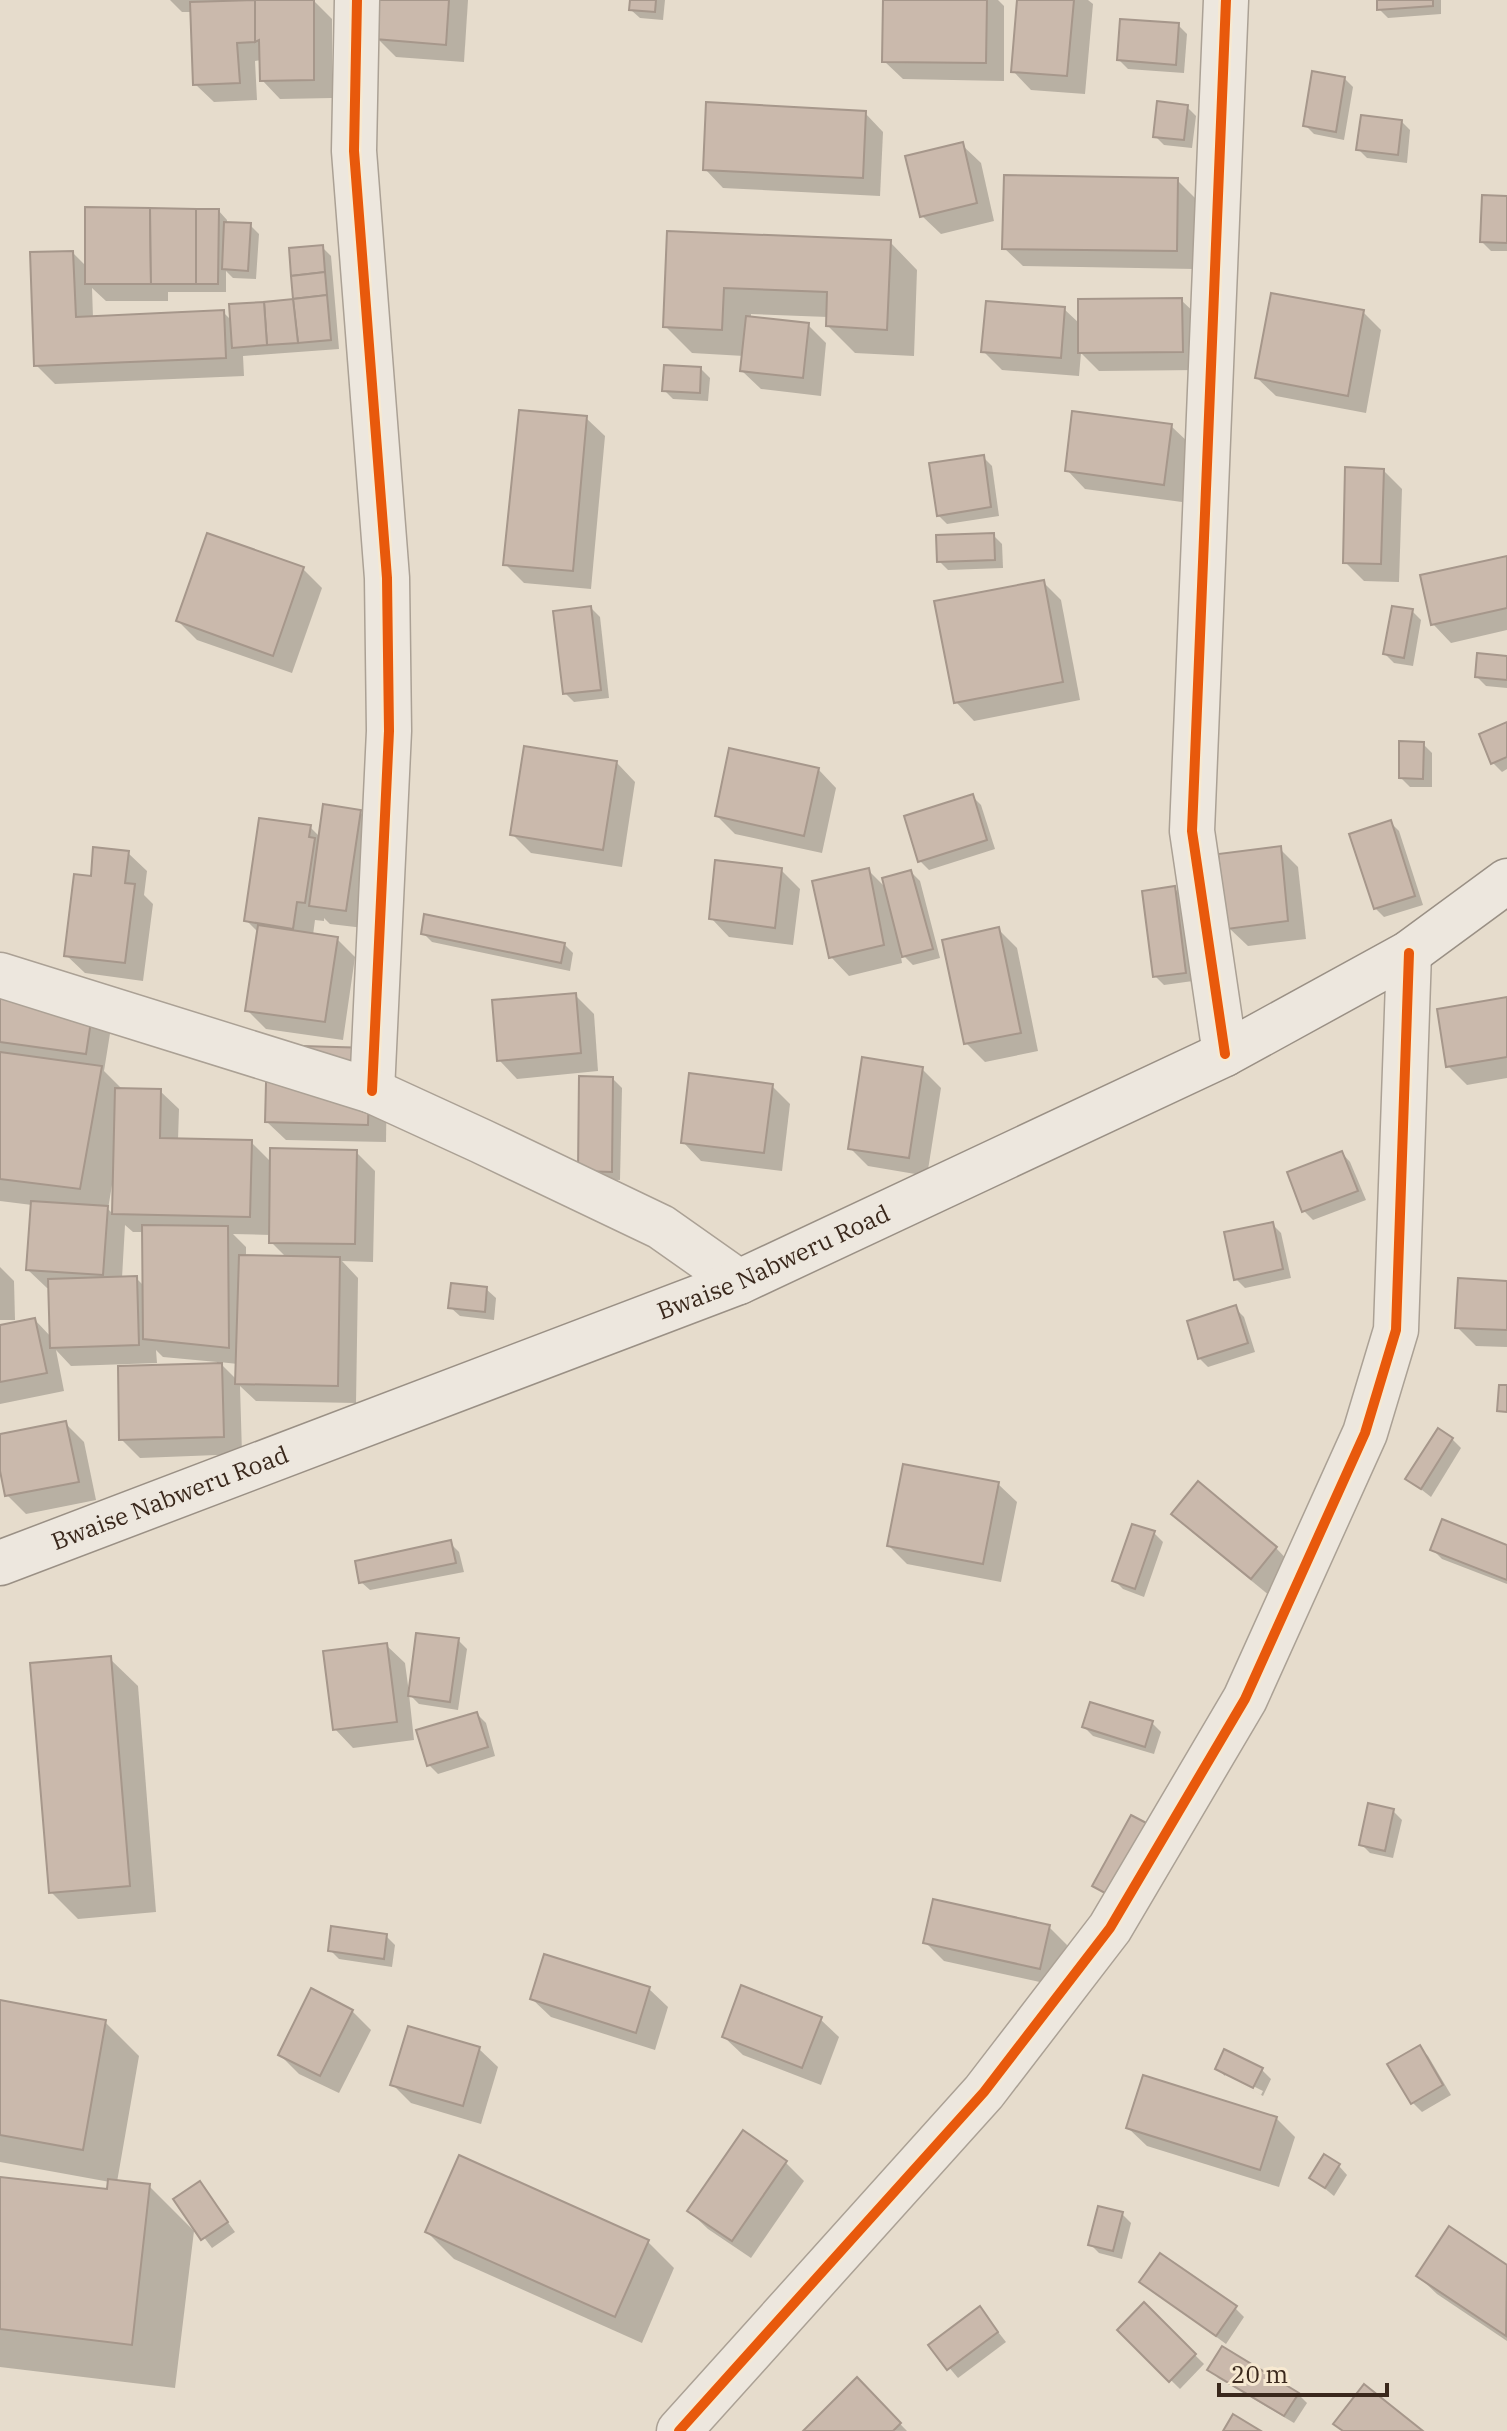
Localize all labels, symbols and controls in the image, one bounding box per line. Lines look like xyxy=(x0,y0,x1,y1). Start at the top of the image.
street label: Bwaise Nabweru Road xyxy=(652,1197,895,1327)
street label: Bwaise Nabweru Road xyxy=(47,1438,293,1557)
scale bar xyxy=(1219,2347,1387,2397)
text: 20 m xyxy=(1231,2358,1288,2390)

